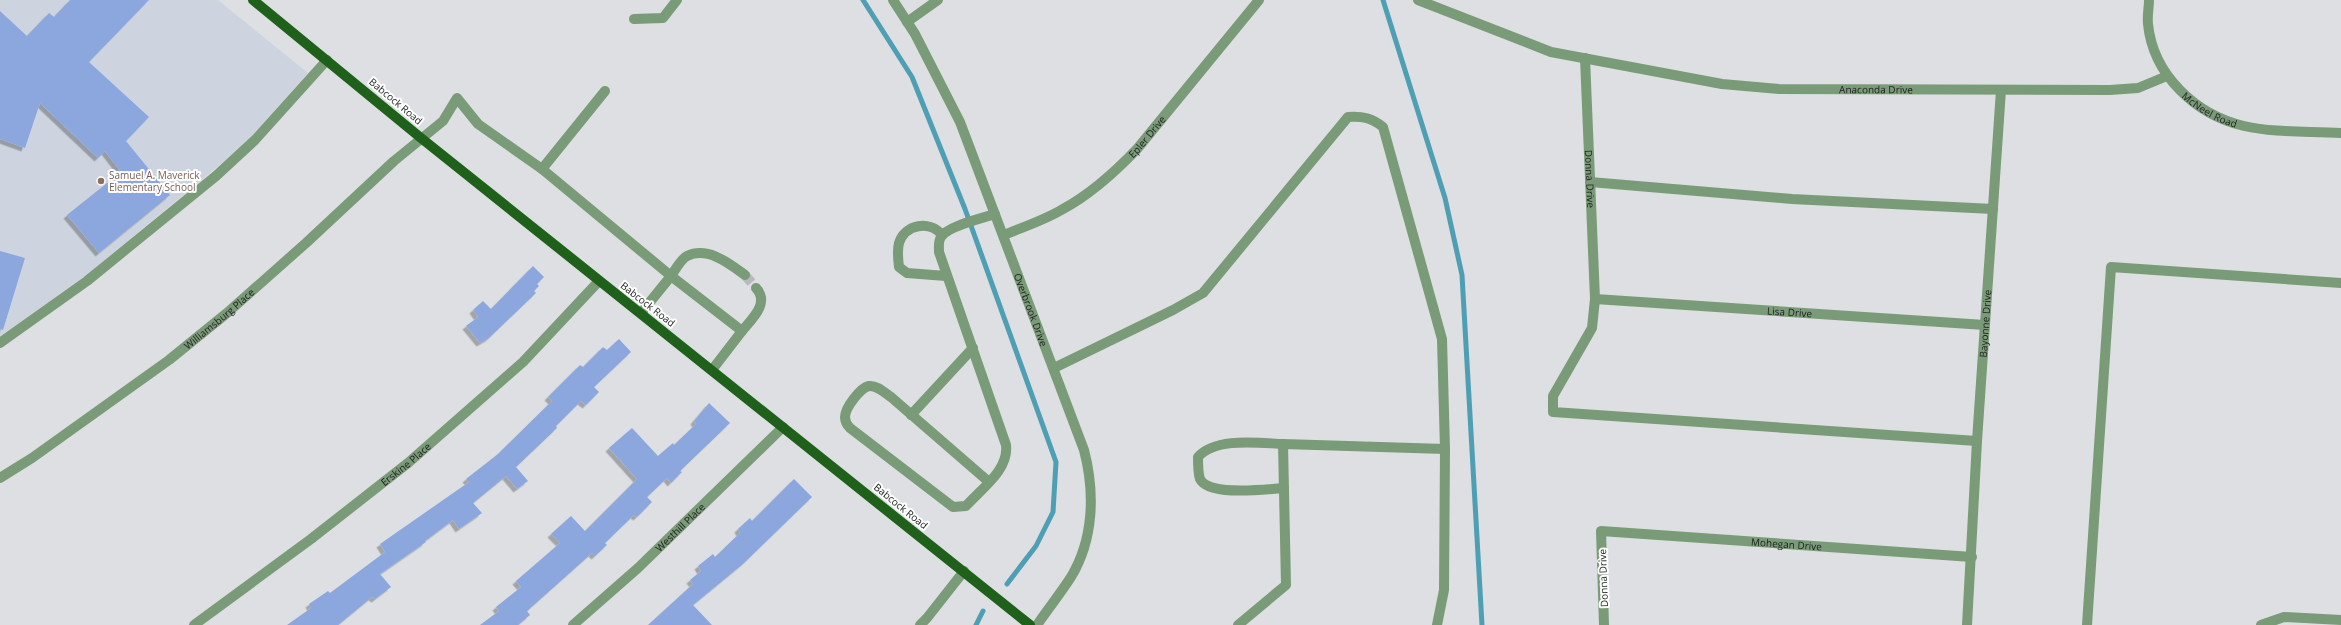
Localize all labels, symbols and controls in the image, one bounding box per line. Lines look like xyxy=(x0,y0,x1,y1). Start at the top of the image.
street label: Babcock Road xyxy=(366,75,426,127)
street label: Anaconda Drive xyxy=(1839,82,1913,96)
street label: McNeel Road xyxy=(2179,89,2239,131)
street label: Epler Drive xyxy=(1125,112,1169,161)
street label: Donna Drive xyxy=(1582,150,1598,209)
place label: Samuel A. Maverick Elementary School xyxy=(109,168,200,194)
marker: Samuel A. Maverick Elementary School xyxy=(96,176,106,186)
street label: Overbrook Drive xyxy=(1011,271,1051,349)
street label: Babcock Road xyxy=(618,278,678,330)
street label: Williamsburg Place xyxy=(181,285,257,352)
street label: Bayonne Drive xyxy=(1976,289,1994,358)
street label: Lisa Drive xyxy=(1767,303,1813,320)
street label: Erskine Place xyxy=(378,439,434,489)
street label: Babcock Road xyxy=(871,480,931,532)
street label: Westhill Place xyxy=(652,500,708,555)
street label: Mohegan Drive xyxy=(1751,535,1823,553)
street label: Donna Drive xyxy=(1595,548,1611,607)

